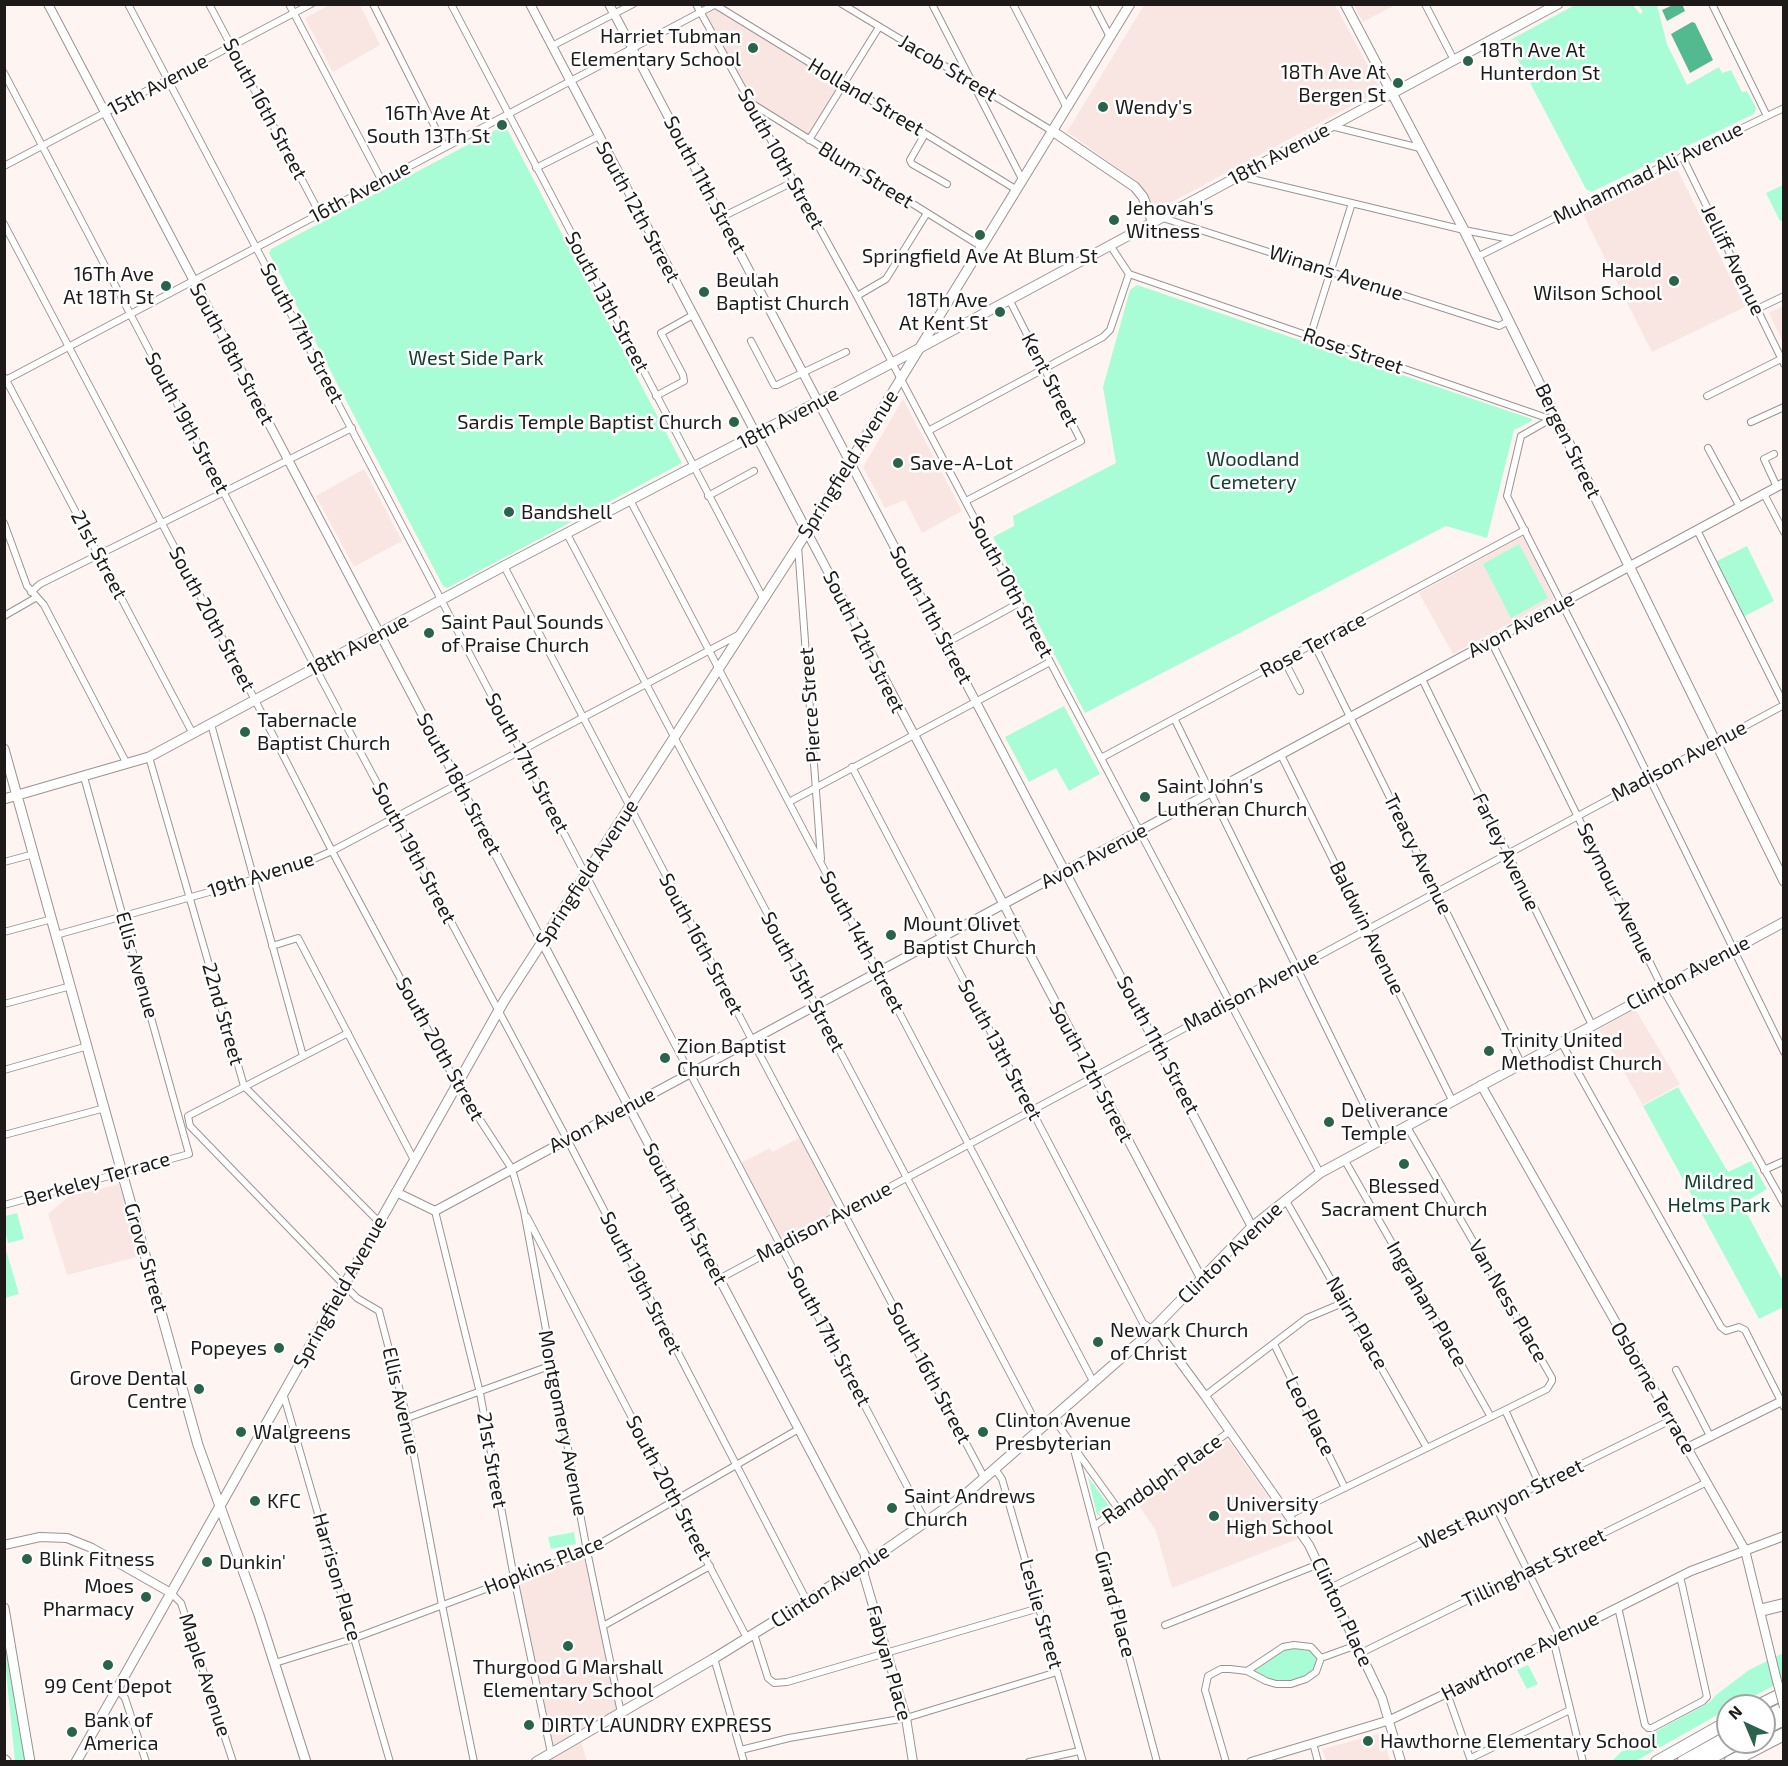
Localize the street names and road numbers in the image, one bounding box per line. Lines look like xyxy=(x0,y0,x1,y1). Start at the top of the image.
street label: Jacob Street xyxy=(895,29,1001,107)
street label: South 16th Street xyxy=(218,34,312,184)
street label: 15th Avenue xyxy=(104,49,212,121)
street label: Holland Street xyxy=(804,53,928,141)
street label: South 10th Street xyxy=(732,85,830,233)
street label: South 11th Street xyxy=(659,112,751,258)
street label: 18th Avenue xyxy=(1224,117,1334,191)
street label: Muhammad Ali Avenue xyxy=(1549,117,1747,229)
street label: Blum Street xyxy=(814,136,918,214)
street label: South 12th Street xyxy=(591,137,685,287)
street label: 16th Avenue xyxy=(306,156,414,228)
street label: Jelliff Avenue xyxy=(1696,201,1770,319)
street label: South 13th Street xyxy=(560,227,654,377)
street label: Winans Avenue xyxy=(1266,240,1406,306)
street label: South 17th Street xyxy=(255,259,349,407)
street label: South 18th Street xyxy=(185,279,279,429)
street label: Rose Street xyxy=(1300,323,1406,379)
street label: Kent Street xyxy=(1016,329,1084,431)
street label: South 19th Street xyxy=(140,348,234,498)
street label: Bergen Street xyxy=(1530,380,1606,502)
street label: 18th Avenue xyxy=(733,381,843,455)
street label: Springfield Avenue xyxy=(793,385,903,543)
street label: 21st Street xyxy=(66,507,132,603)
street label: South 10th Street xyxy=(964,512,1058,662)
street label: South 11th Street xyxy=(885,542,977,688)
street label: South 20th Street xyxy=(164,543,260,695)
street label: South 12th Street xyxy=(818,567,910,717)
street label: Avon Avenue xyxy=(1464,587,1578,663)
street label: Rose Terrace xyxy=(1256,607,1370,683)
street label: 18th Avenue xyxy=(303,608,413,682)
street label: Pierce Street xyxy=(794,646,826,764)
street label: South 17th Street xyxy=(480,689,574,837)
street label: South 18th Street xyxy=(412,709,506,859)
street label: Madison Avenue xyxy=(1607,715,1751,807)
street label: South 19th Street xyxy=(367,778,461,928)
street label: Farley Avenue xyxy=(1467,789,1545,915)
street label: Treacy Avenue xyxy=(1378,790,1458,918)
street label: Springfield Avenue xyxy=(531,795,643,951)
street label: Avon Avenue xyxy=(1037,818,1151,894)
street label: Seymour Avenue xyxy=(1572,819,1660,967)
street label: 19th Avenue xyxy=(205,847,317,903)
street label: Baldwin Avenue xyxy=(1324,857,1410,999)
street label: South 14th Street xyxy=(814,867,910,1017)
street label: South 16th Street xyxy=(654,869,748,1019)
street label: South 15th Street xyxy=(756,908,850,1056)
street label: Ellis Avenue xyxy=(110,909,164,1021)
street label: Clinton Avenue xyxy=(1622,930,1754,1016)
street label: Madison Avenue xyxy=(1179,945,1323,1037)
street label: 22nd Street xyxy=(197,960,249,1068)
street label: South 11th Street xyxy=(1112,972,1204,1118)
street label: South 20th Street xyxy=(391,973,489,1125)
street label: South 13th Street xyxy=(953,975,1047,1125)
street label: South 12th Street xyxy=(1044,997,1138,1147)
street label: Avon Avenue xyxy=(545,1082,659,1158)
street label: South 18th Street xyxy=(638,1139,732,1289)
street label: Berkeley Terrace xyxy=(21,1147,173,1211)
street label: Madison Avenue xyxy=(752,1176,896,1268)
street label: Clinton Avenue xyxy=(1173,1197,1287,1309)
street label: Grove Street xyxy=(119,1200,173,1316)
street label: South 19th Street xyxy=(595,1208,687,1358)
street label: Springfield Avenue xyxy=(288,1212,392,1372)
street label: Van Ness Place xyxy=(1463,1236,1553,1366)
street label: Ingraham Place xyxy=(1381,1237,1473,1371)
street label: South 17th Street xyxy=(782,1262,876,1410)
street label: Nairn Place xyxy=(1321,1272,1393,1374)
street label: South 16th Street xyxy=(882,1298,976,1448)
street label: Osborne Terrace xyxy=(1605,1318,1701,1458)
street label: Montgomery Avenue xyxy=(533,1328,593,1518)
street label: Ellis Avenue xyxy=(377,1345,425,1457)
street label: Leo Place xyxy=(1280,1372,1340,1460)
street label: 21st Street xyxy=(472,1410,512,1510)
street label: South 20th Street xyxy=(621,1412,717,1564)
street label: Randolph Place xyxy=(1098,1429,1226,1529)
street label: West Runyon Street xyxy=(1415,1454,1587,1554)
street label: Harrison Place xyxy=(307,1510,367,1644)
street label: Tillinghast Street xyxy=(1458,1523,1610,1613)
street label: Hopkins Place xyxy=(481,1530,607,1600)
street label: Clinton Avenue xyxy=(766,1539,894,1633)
street label: Girard Place xyxy=(1089,1548,1141,1660)
street label: Clinton Place xyxy=(1306,1553,1378,1671)
street label: Leslie Street xyxy=(1014,1556,1068,1672)
street label: Fabyan Place xyxy=(861,1602,917,1724)
street label: Hawthorne Avenue xyxy=(1437,1606,1603,1706)
street label: Maple Avenue xyxy=(174,1610,236,1740)

